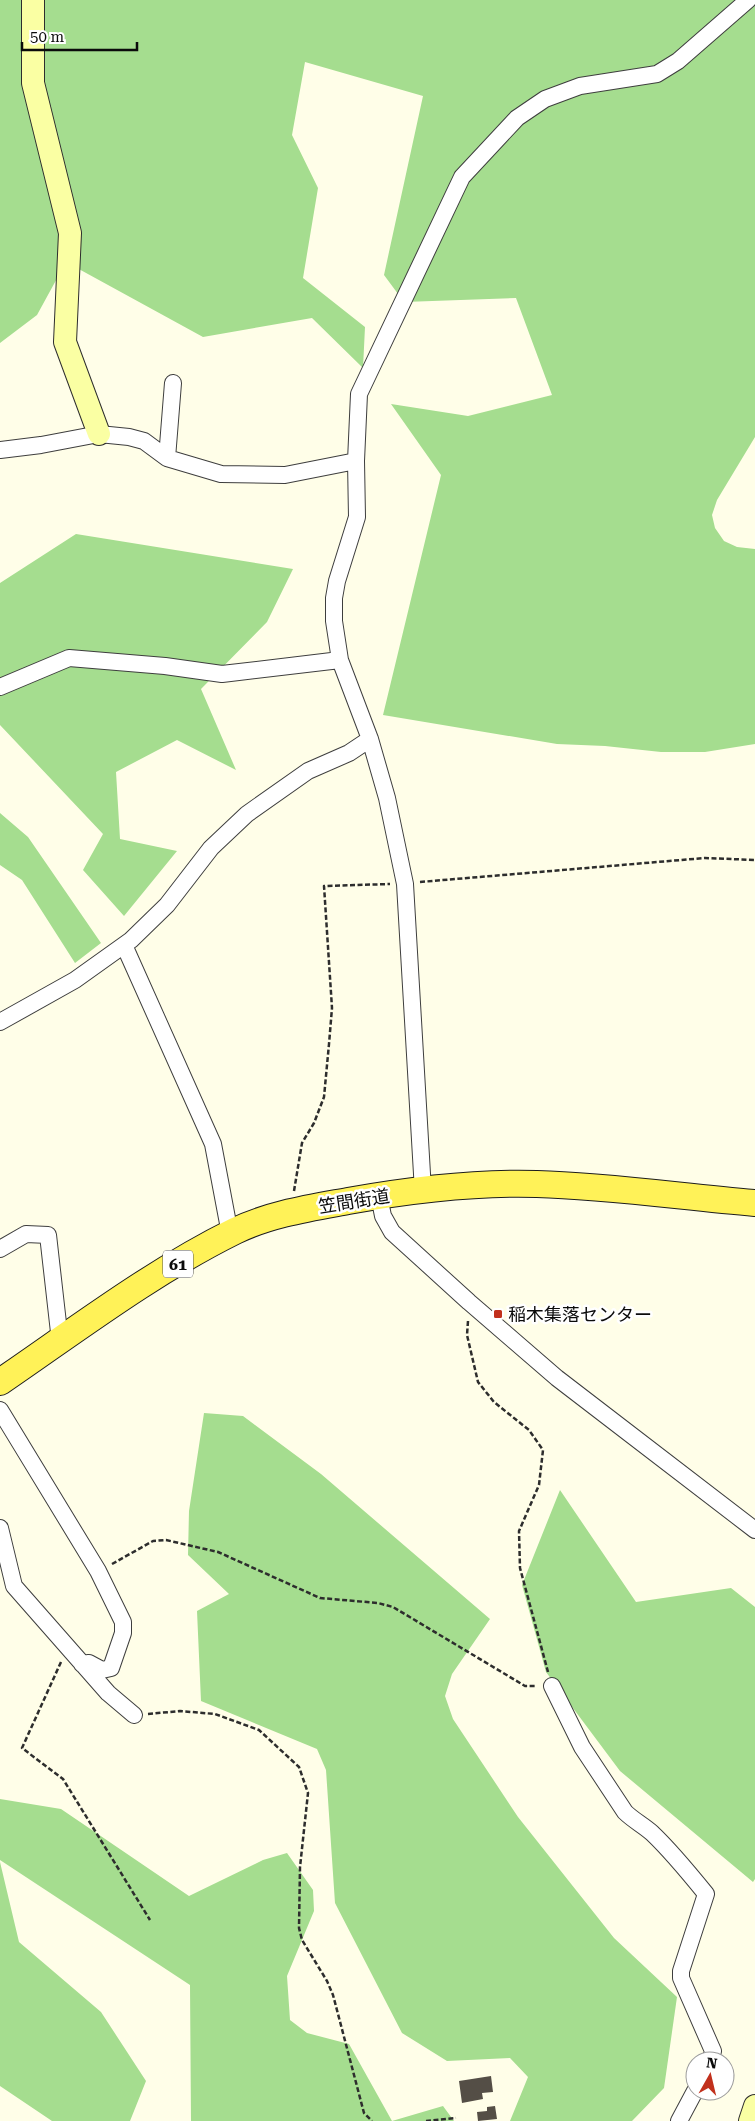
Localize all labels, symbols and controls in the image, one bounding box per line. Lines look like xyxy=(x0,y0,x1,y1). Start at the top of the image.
scale bar xyxy=(22,20,138,52)
text: 50 m xyxy=(30,28,65,46)
street label: 笠間街道 xyxy=(317,1185,391,1217)
road number: 61 xyxy=(163,1250,193,1278)
place label: 稲木集落センター xyxy=(508,1304,652,1325)
marker: 稲木集落センター xyxy=(492,1308,504,1320)
north arrow xyxy=(685,2051,735,2101)
text: N xyxy=(705,2054,718,2072)

